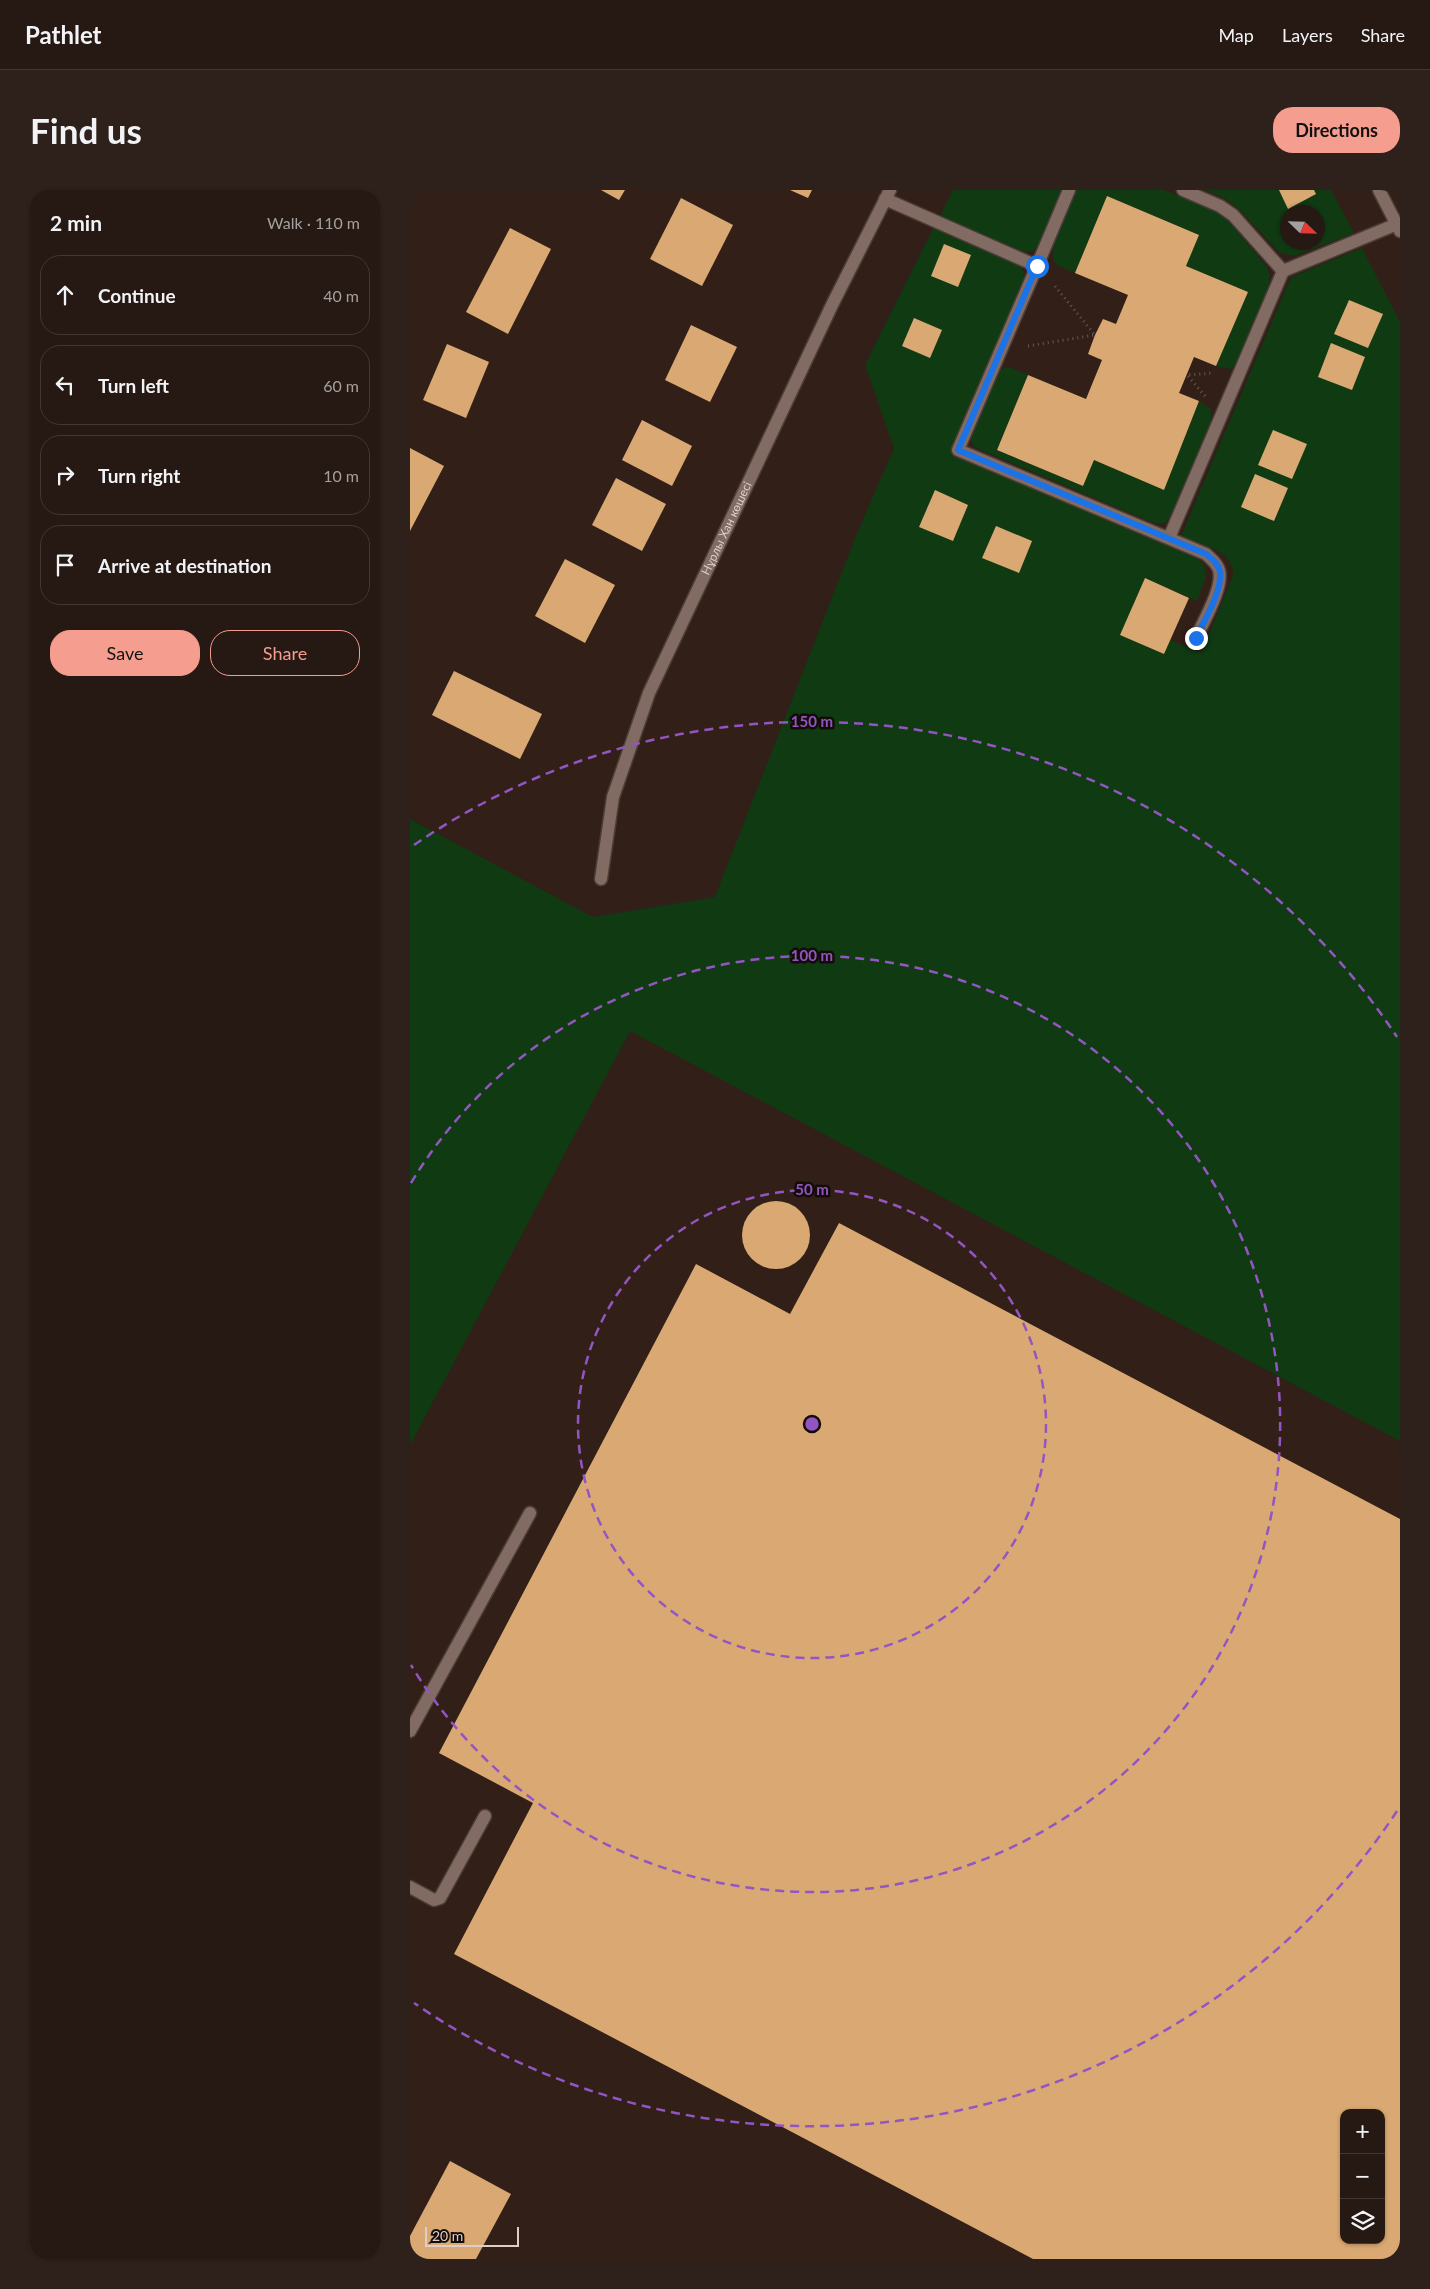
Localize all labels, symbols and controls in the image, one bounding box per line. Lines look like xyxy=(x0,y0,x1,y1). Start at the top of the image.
text: Pathlet xyxy=(25,20,102,49)
text: Map xyxy=(1218,24,1254,46)
text: Layers xyxy=(1282,24,1333,46)
text: Share xyxy=(1361,24,1405,46)
button: Directions xyxy=(1273,107,1400,153)
text: Find us xyxy=(30,109,142,151)
north arrow xyxy=(1280,205,1325,250)
text: 2 min xyxy=(50,210,102,235)
text: Walk · 110 m xyxy=(267,213,360,232)
route start xyxy=(1026,255,1049,278)
icon: ahead xyxy=(51,281,79,309)
text: Continue xyxy=(98,284,176,307)
text: 40 m xyxy=(323,286,359,305)
icon: left xyxy=(51,371,79,399)
text: Turn left xyxy=(98,374,169,397)
text: 60 m xyxy=(323,376,359,395)
icon: right xyxy=(51,461,79,489)
text: Turn right xyxy=(98,464,180,487)
text: 10 m xyxy=(323,466,359,485)
street label: Нұрлы Хан көшесі xyxy=(698,479,755,577)
icon: arrive xyxy=(51,551,79,579)
text: Arrive at destination xyxy=(98,554,271,577)
route end xyxy=(1185,627,1208,650)
button: Save xyxy=(50,630,200,676)
button: Share xyxy=(210,630,360,676)
text: 150 m xyxy=(791,712,833,730)
text: 100 m xyxy=(791,946,833,964)
text: 50 m xyxy=(795,1180,829,1198)
centre of rings xyxy=(803,1415,821,1433)
map controls xyxy=(1340,2109,1385,2244)
button: + xyxy=(1340,2109,1385,2154)
button: − xyxy=(1340,2154,1385,2199)
button: layers xyxy=(1340,2199,1385,2244)
scale bar xyxy=(425,2224,519,2247)
text: 20 m xyxy=(432,2227,463,2244)

